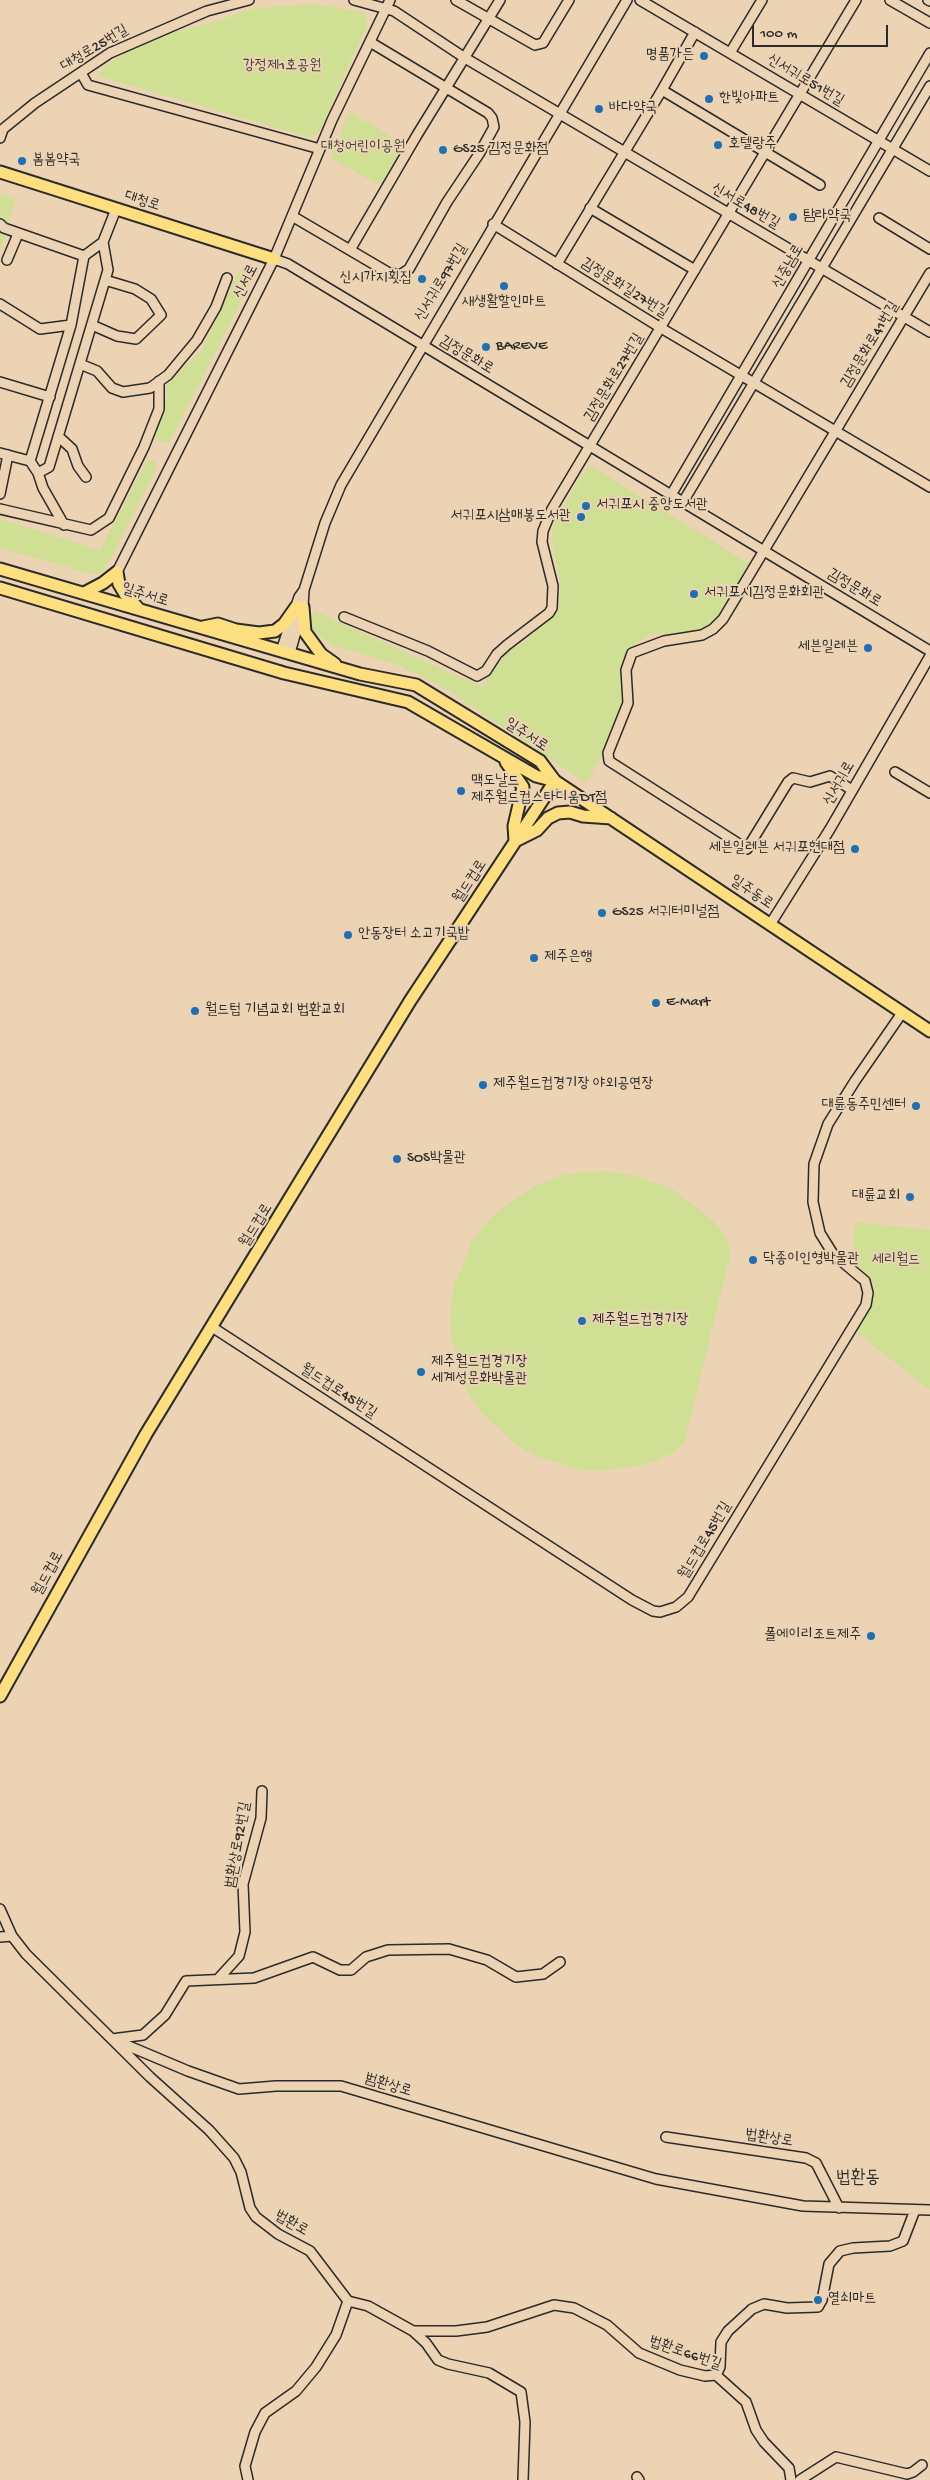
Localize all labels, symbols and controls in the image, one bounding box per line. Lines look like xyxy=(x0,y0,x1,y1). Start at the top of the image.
scale bar xyxy=(755,15,891,47)
street label: 대청로25번길 xyxy=(58,22,132,76)
text: 100 m xyxy=(760,25,797,43)
place label: 명품가든 xyxy=(646,47,694,65)
marker: 명품가든 xyxy=(698,50,710,62)
street label: 신서귀로51번길 xyxy=(763,51,847,111)
park label: 강정제1호공원 xyxy=(243,58,321,76)
place label: 한빛아파트 xyxy=(719,90,779,108)
marker: 한빛아파트 xyxy=(703,93,715,105)
place label: 바다약국 xyxy=(609,100,657,118)
marker: 바다약국 xyxy=(593,103,605,115)
place label: 호텔랑주 xyxy=(728,136,776,154)
park label: 대청어린이공원 xyxy=(321,139,405,157)
marker: 호텔랑주 xyxy=(712,139,724,151)
place label: GS25 김정문화점 xyxy=(453,141,549,159)
marker: GS25 김정문화점 xyxy=(437,144,449,156)
place label: 봄봄약국 xyxy=(32,152,80,170)
marker: 봄봄약국 xyxy=(16,155,28,167)
street label: 신서로48번길 xyxy=(708,180,782,234)
street label: 대청로 xyxy=(122,188,162,216)
place label: 탐라약국 xyxy=(803,208,851,226)
marker: 탐라약국 xyxy=(787,211,799,223)
street label: 신서귀로97번길 xyxy=(412,241,472,325)
street label: 신중남로 xyxy=(769,242,809,292)
street label: 김정문화길27번길 xyxy=(577,255,671,323)
street label: 신서로 xyxy=(231,262,263,302)
place label: 신시가지횟집 xyxy=(340,270,412,288)
marker: 신시가지횟집 xyxy=(416,273,428,285)
marker: 새생활할인마트 xyxy=(498,280,510,292)
place label: 새생활할인마트 xyxy=(462,294,546,312)
street label: 김정문화로41번길 xyxy=(838,299,904,391)
street label: 김정문화로27번길 xyxy=(582,331,648,425)
street label: 김정문화로 xyxy=(435,333,497,379)
place label: BAREVE xyxy=(496,338,547,356)
marker: BAREVE xyxy=(480,341,492,353)
place label: 서귀포시 중앙도서관 xyxy=(596,497,708,515)
marker: 서귀포시 중앙도서관 xyxy=(580,500,592,512)
place label: 서귀포시삼매봉도서관 xyxy=(450,508,571,526)
marker: 서귀포시삼매봉도서관 xyxy=(575,511,587,523)
street label: 김정문화로 xyxy=(823,566,885,612)
street label: 일주서로 xyxy=(119,580,171,612)
place label: 서귀포시김정문화회관 xyxy=(704,585,825,603)
marker: 서귀포시김정문화회관 xyxy=(688,588,700,600)
place label: 세븐일레븐 xyxy=(798,639,858,657)
marker: 세븐일레븐 xyxy=(862,642,874,654)
street label: 일주서로 xyxy=(501,715,551,757)
street label: 신서귀로 xyxy=(820,759,860,809)
place label: 맥도날드 제주월드컵스타디움DT점 xyxy=(471,773,607,808)
marker: 맥도날드 제주월드컵스타디움DT점 xyxy=(455,785,467,797)
place label: 세븐일레븐 서귀포현대점 xyxy=(709,840,845,858)
marker: 세븐일레븐 서귀포현대점 xyxy=(849,843,861,855)
street label: 월드컵로 xyxy=(450,857,492,907)
street label: 일주동로 xyxy=(726,872,776,914)
place label: GS25 서귀터미널점 xyxy=(612,904,720,922)
marker: GS25 서귀터미널점 xyxy=(596,907,608,919)
place label: 안동장터 소고기국밥 xyxy=(358,926,470,944)
marker: 안동장터 소고기국밥 xyxy=(342,929,354,941)
place label: 제주은행 xyxy=(544,949,592,967)
marker: 제주은행 xyxy=(528,952,540,964)
place label: E-Mart xyxy=(666,994,710,1012)
marker: E-Mart xyxy=(650,997,662,1009)
place label: 월드텁 기념교회 법환교회 xyxy=(205,1002,345,1020)
marker: 월드텁 기념교회 법환교회 xyxy=(189,1005,201,1017)
place label: 제주월드컵경기장 야외공연장 xyxy=(493,1076,653,1094)
marker: 제주월드컵경기장 야외공연장 xyxy=(477,1079,489,1091)
place label: 대륜동주민센터 xyxy=(822,1097,906,1115)
marker: 대륜동주민센터 xyxy=(910,1100,922,1112)
place label: SOS박물관 xyxy=(407,1150,466,1168)
marker: SOS박물관 xyxy=(391,1153,403,1165)
place label: 대륜교회 xyxy=(852,1188,900,1206)
marker: 대륜교회 xyxy=(904,1191,916,1203)
street label: 월드컵로 xyxy=(237,1201,277,1251)
place label: 닥종이인형박물관 xyxy=(763,1251,860,1269)
park label: 세리월드 xyxy=(872,1252,920,1270)
marker: 닥종이인형박물관 xyxy=(747,1254,759,1266)
place label: 제주월드컵경기장 xyxy=(592,1312,689,1330)
marker: 제주월드컵경기장 xyxy=(576,1315,588,1327)
place label: 제주월드컵경기장 세계성문화박물관 xyxy=(431,1354,528,1389)
street label: 월드컵로45번길 xyxy=(296,1361,380,1423)
marker: 제주월드컵경기장 세계성문화박물관 xyxy=(415,1366,427,1378)
street label: 월드컵로45번길 xyxy=(676,1499,736,1583)
street label: 월드컵로 xyxy=(29,1549,69,1599)
place label: 폴에이리조트제주 xyxy=(764,1627,861,1645)
marker: 폴에이리조트제주 xyxy=(865,1630,877,1642)
street label: 범환상로92번길 xyxy=(223,1800,255,1890)
street label: 범환상로 xyxy=(362,2070,414,2102)
street label: 법환상로 xyxy=(744,2126,794,2152)
district label: 법환동 xyxy=(836,2168,880,2190)
street label: 법환로 xyxy=(271,2207,311,2241)
place label: 열쇠마트 xyxy=(828,2291,876,2309)
marker: 열쇠마트 xyxy=(812,2294,824,2306)
street label: 법환로66번길 xyxy=(646,2333,724,2375)

